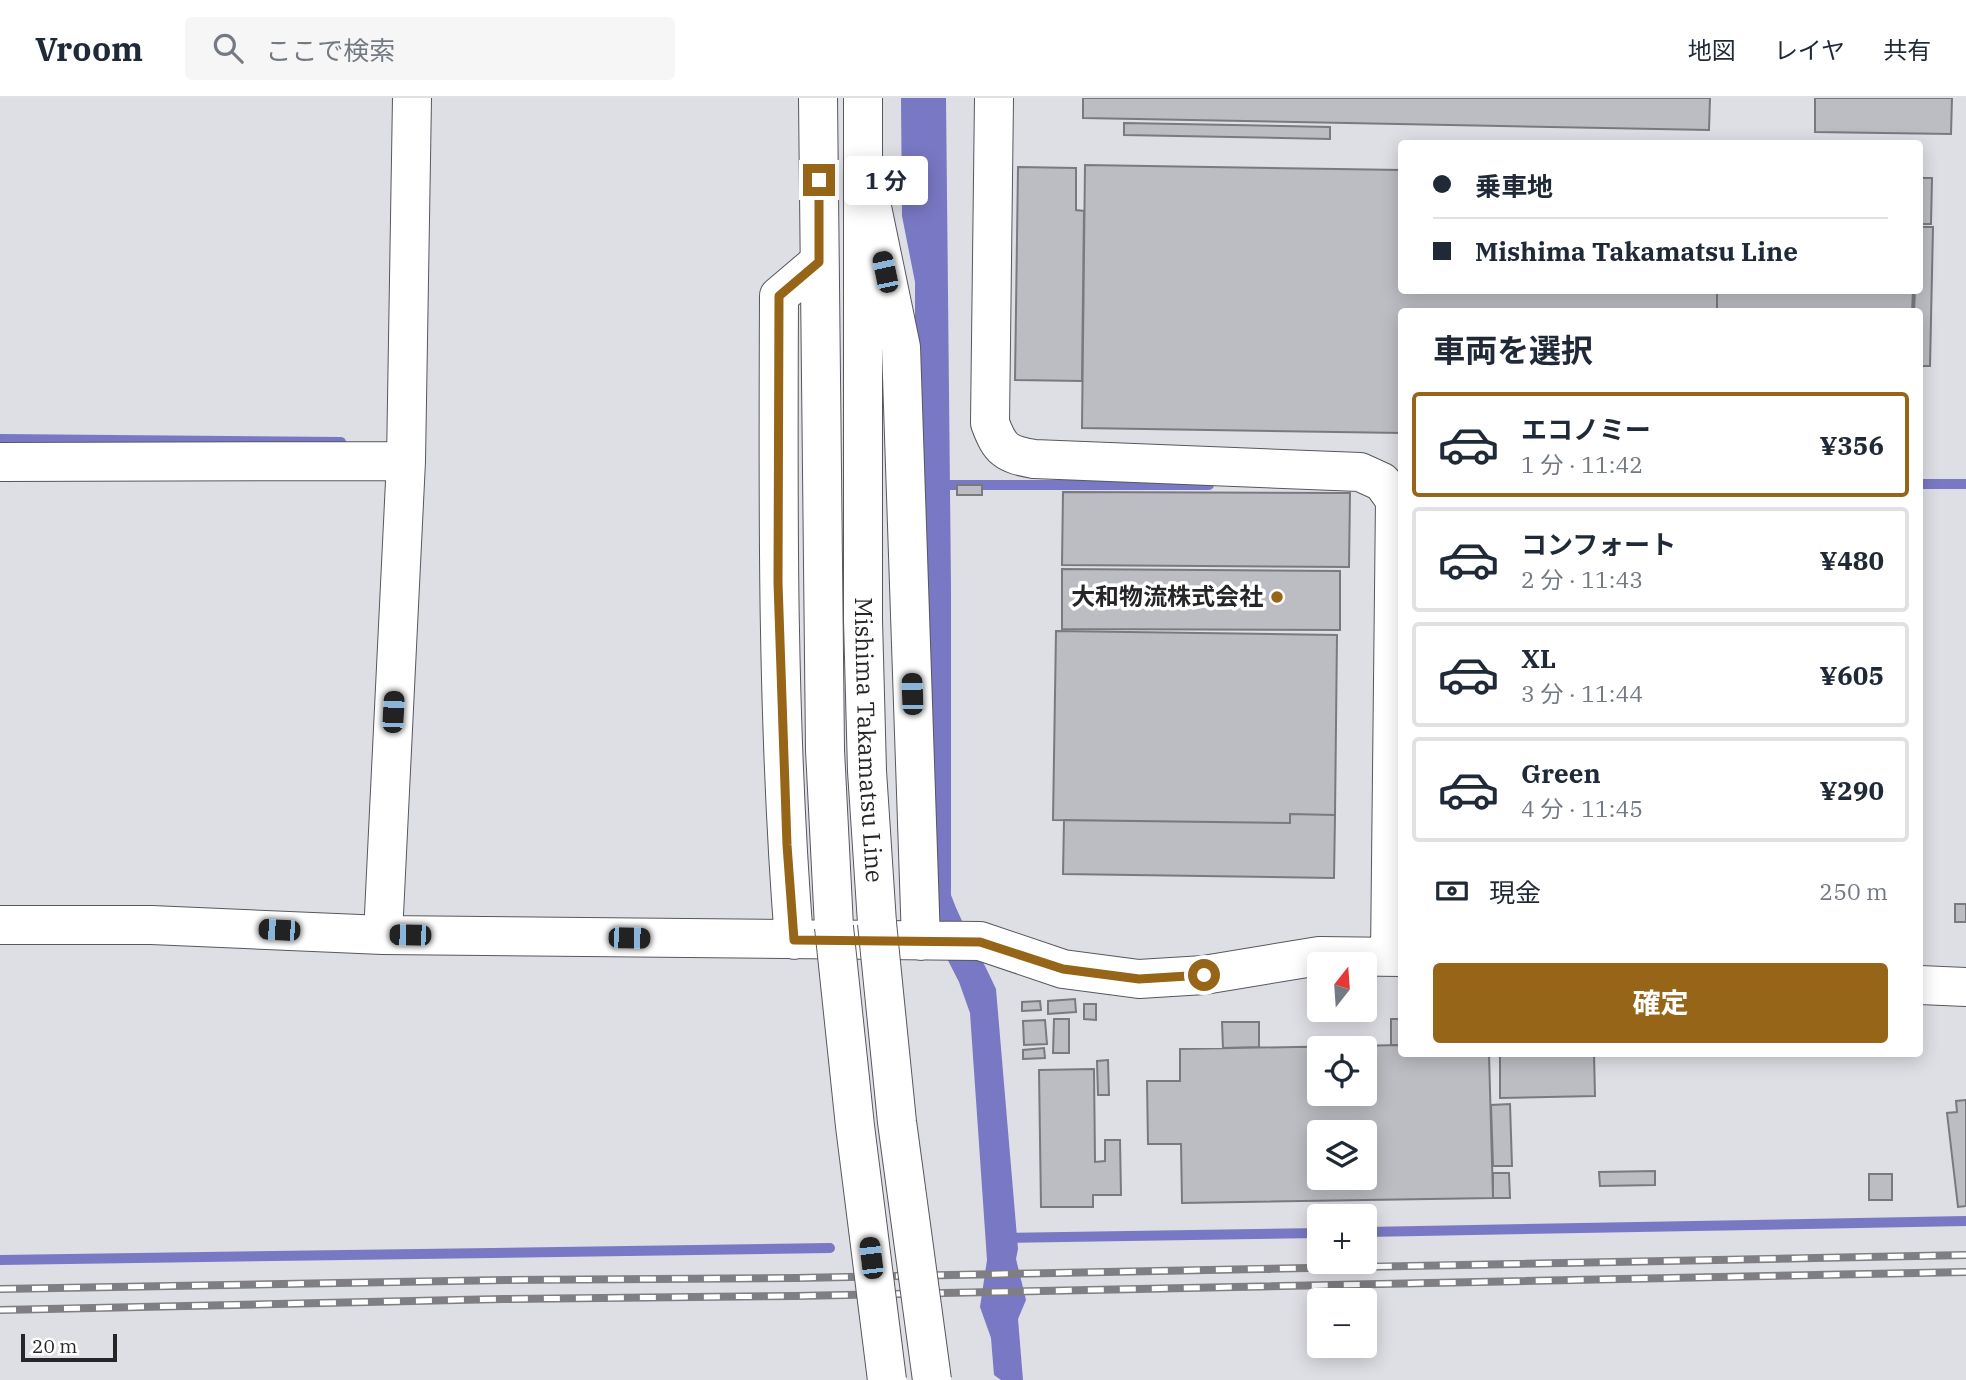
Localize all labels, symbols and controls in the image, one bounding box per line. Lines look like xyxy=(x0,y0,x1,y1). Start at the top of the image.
search box xyxy=(185,17,675,80)
text: Vroom xyxy=(35,27,143,70)
icon: search xyxy=(209,29,247,67)
text: ここで検索 xyxy=(265,33,395,67)
text: 地図 xyxy=(1688,34,1736,66)
text: レイヤ xyxy=(1774,34,1845,66)
text: 共有 xyxy=(1883,34,1931,66)
callout: 1 分 xyxy=(844,155,928,204)
route end xyxy=(803,164,835,196)
text: 1 分 xyxy=(865,165,907,195)
text: 乗車地 xyxy=(1475,169,1553,203)
text: Mishima Takamatsu Line xyxy=(1475,234,1798,268)
car xyxy=(871,249,900,295)
text: 車両を選択 xyxy=(1433,329,1593,371)
text: エコノミー xyxy=(1521,412,1651,446)
icon: car xyxy=(1437,413,1500,476)
text: ¥356 xyxy=(1819,428,1884,462)
text: 1 分 · 11:42 xyxy=(1521,449,1643,479)
text: コンフォート xyxy=(1521,527,1676,561)
icon: car xyxy=(1437,528,1500,591)
text: ¥480 xyxy=(1819,543,1884,577)
text: 2 分 · 11:43 xyxy=(1521,564,1643,594)
place label: 大和物流株式会社 xyxy=(1071,580,1263,612)
marker: 大和物流株式会社 xyxy=(1269,589,1285,605)
street label: Mishima Takamatsu Line xyxy=(848,597,891,884)
text: XL xyxy=(1521,641,1556,675)
icon: car xyxy=(1437,643,1500,706)
text: ¥605 xyxy=(1819,658,1884,692)
car xyxy=(901,673,924,715)
text: 3 分 · 11:44 xyxy=(1521,678,1643,708)
car xyxy=(382,690,405,734)
text: Green xyxy=(1521,756,1601,790)
icon: car xyxy=(1437,758,1500,821)
text: ¥290 xyxy=(1819,773,1884,807)
text: 4 分 · 11:45 xyxy=(1521,793,1643,823)
icon: cash xyxy=(1433,872,1471,910)
text: 現金 xyxy=(1489,875,1541,909)
text: 250 m xyxy=(1819,876,1888,906)
car xyxy=(258,918,301,942)
car xyxy=(389,924,432,946)
car xyxy=(608,927,651,949)
north arrow xyxy=(1307,952,1377,1022)
map controls xyxy=(1307,952,1377,1358)
route start xyxy=(1188,959,1220,991)
button: 確定 xyxy=(1433,963,1888,1043)
button: locate xyxy=(1307,1036,1377,1106)
button: layers xyxy=(1307,1120,1377,1190)
button: + xyxy=(1307,1204,1377,1274)
car xyxy=(859,1236,884,1280)
button: − xyxy=(1307,1288,1377,1358)
scale bar xyxy=(21,1331,117,1363)
text: 20 m xyxy=(32,1334,77,1358)

